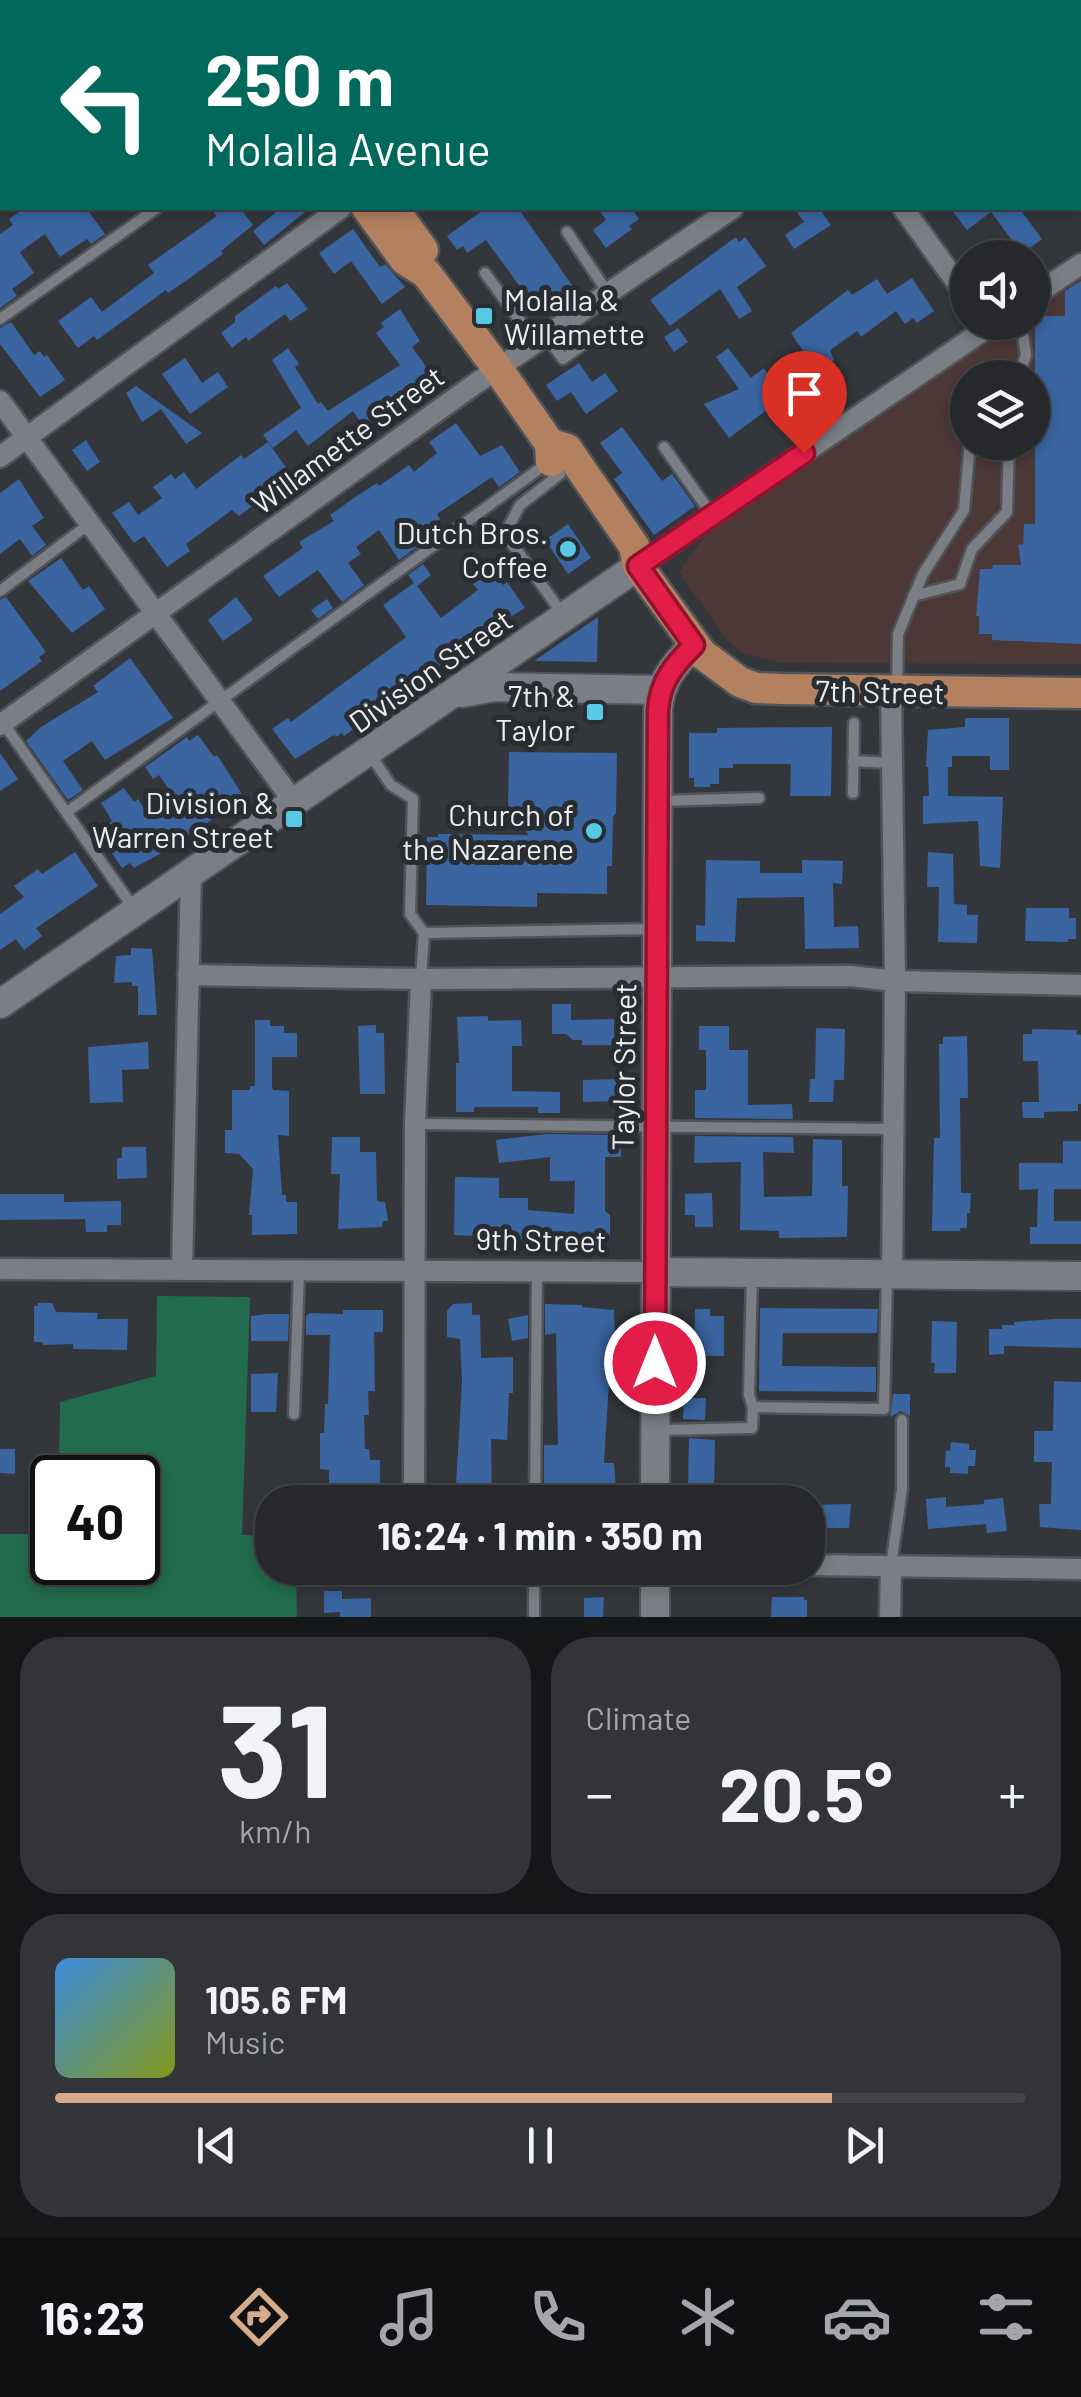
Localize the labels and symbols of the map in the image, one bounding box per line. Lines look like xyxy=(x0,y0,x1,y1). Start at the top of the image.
place label: Molalla & Willamette xyxy=(504,281,645,351)
marker: Molalla & Willamette xyxy=(473,305,495,327)
pin xyxy=(762,351,847,454)
street label: Willamette Street xyxy=(244,357,450,521)
place label: Dutch Bros. Coffee xyxy=(397,514,548,584)
marker: Dutch Bros. Coffee xyxy=(557,538,579,560)
street label: Division Street xyxy=(342,601,518,739)
street label: 7th Street xyxy=(815,672,945,710)
place label: 7th & Taylor xyxy=(495,677,575,747)
marker: 7th & Taylor xyxy=(584,701,606,723)
place label: Division & Warren Street xyxy=(92,784,274,854)
place label: Church of the Nazarene xyxy=(402,796,574,866)
marker: Division & Warren Street xyxy=(283,808,305,830)
marker: Church of the Nazarene xyxy=(583,820,605,842)
street label: Taylor Street xyxy=(604,983,642,1151)
street label: 9th Street xyxy=(475,1220,607,1258)
position arrow xyxy=(603,1311,707,1415)
speed limit sign: 40 xyxy=(30,1455,160,1585)

